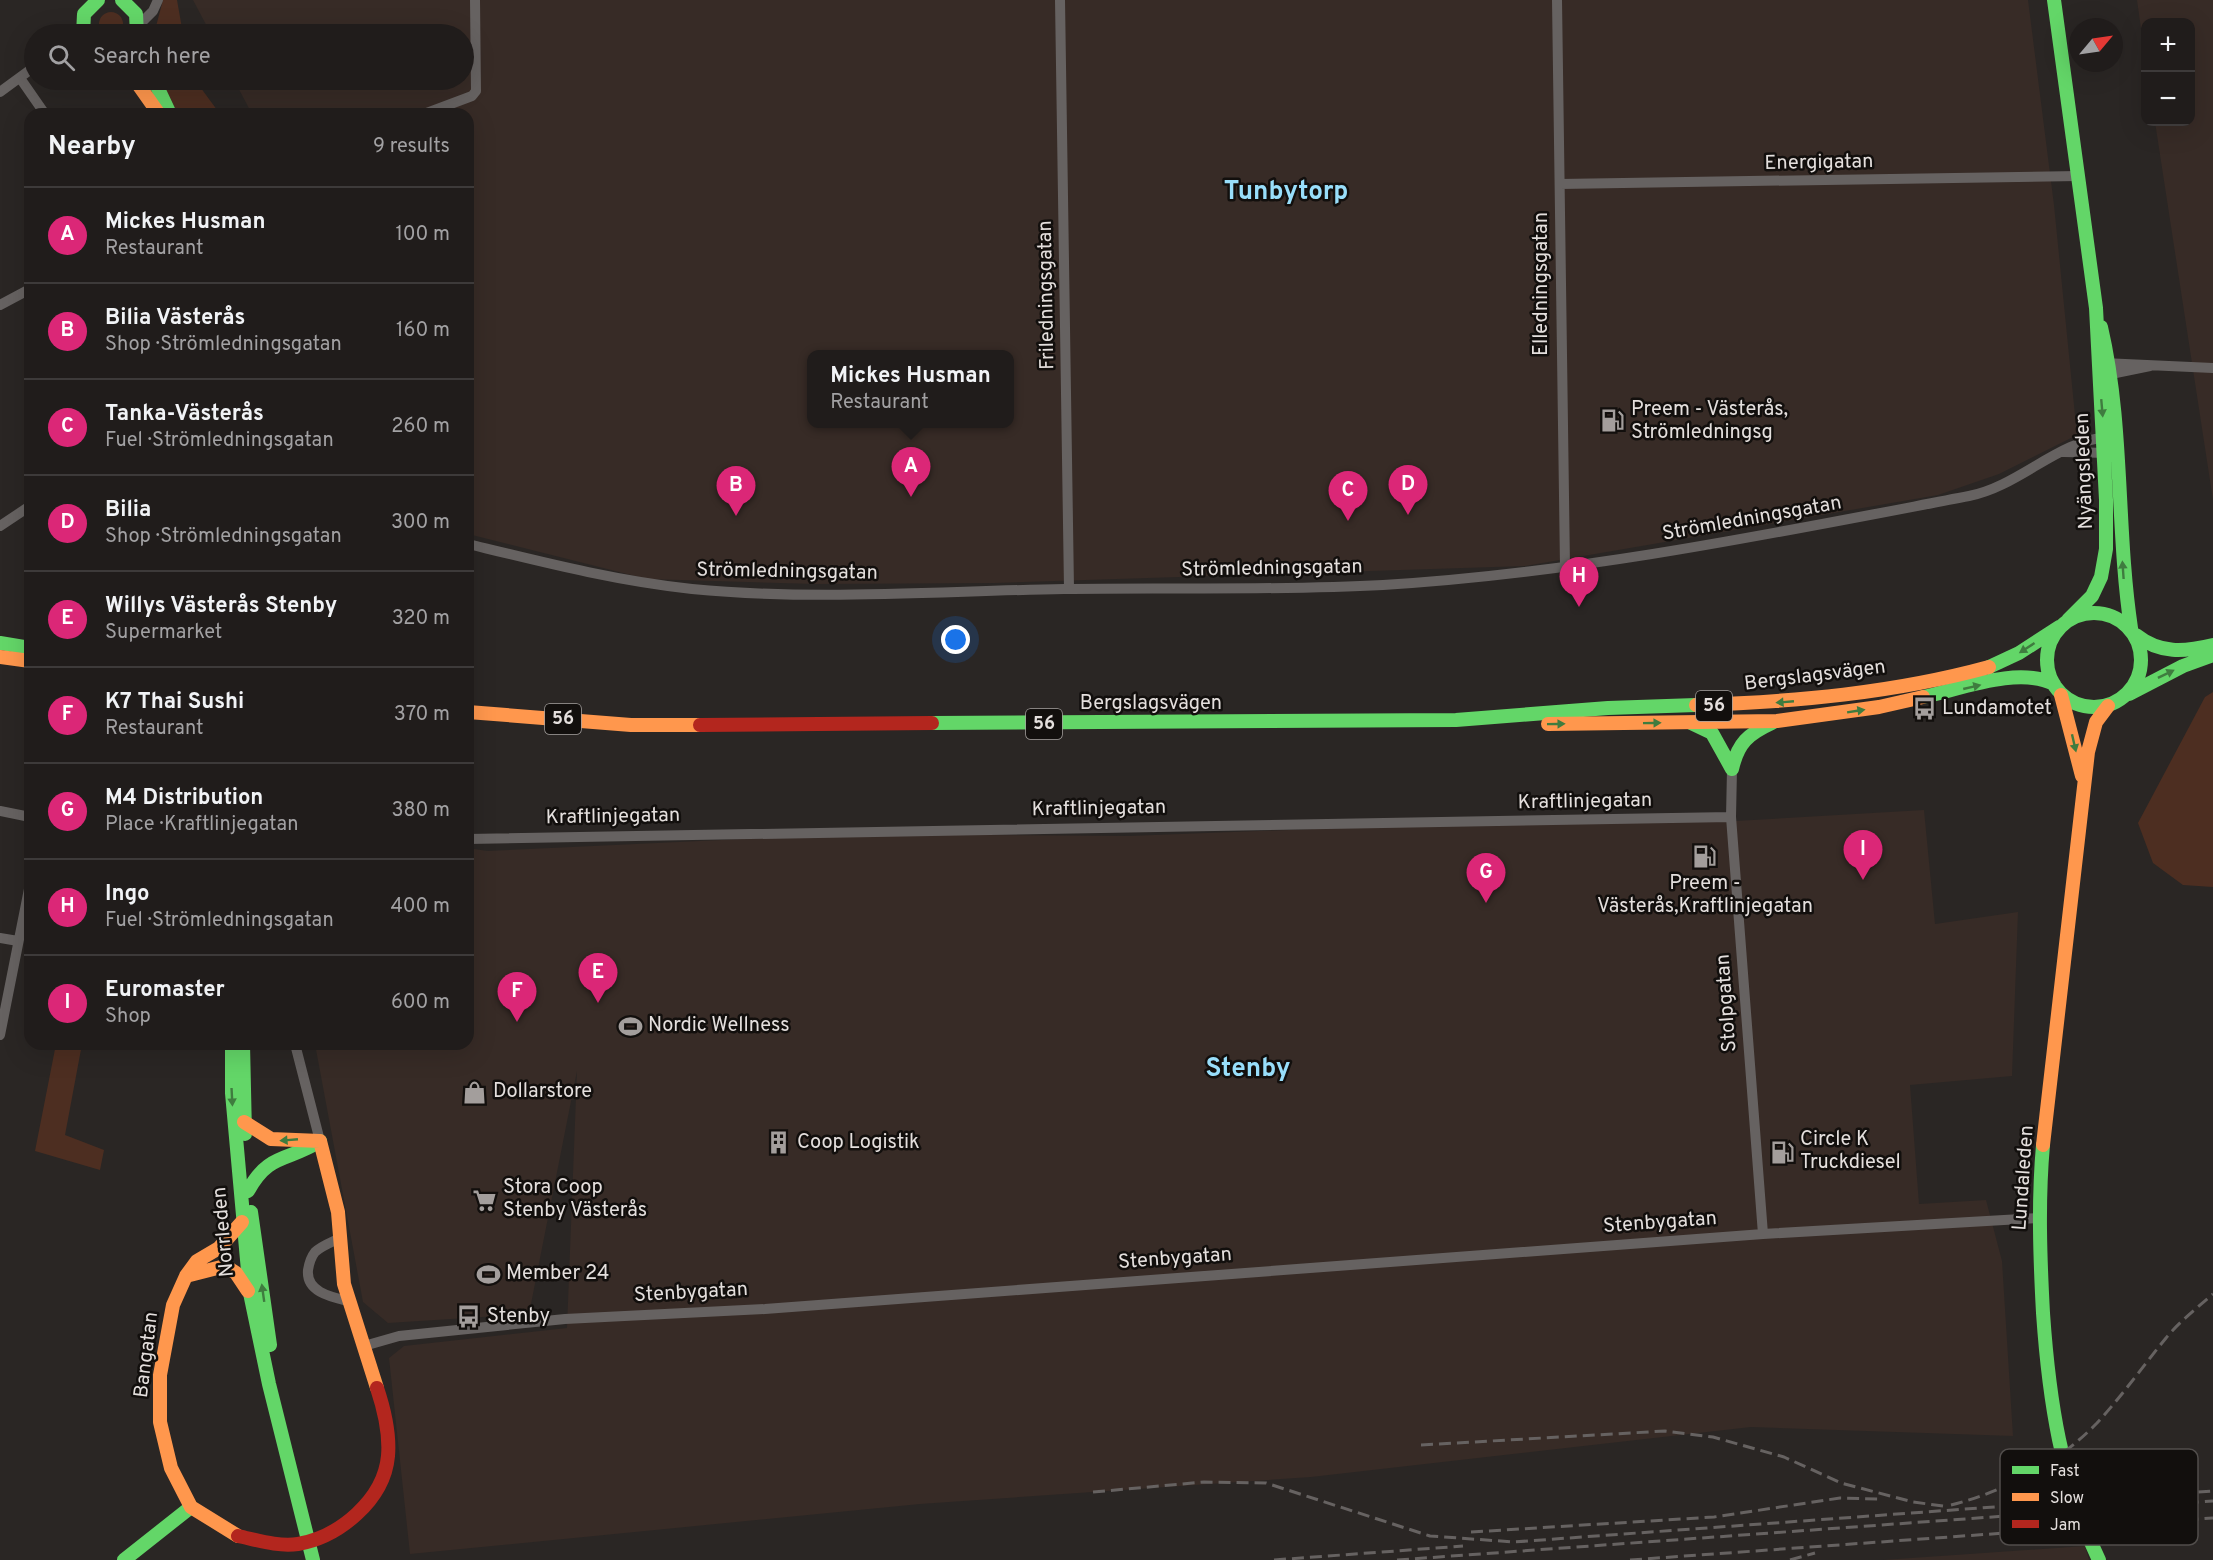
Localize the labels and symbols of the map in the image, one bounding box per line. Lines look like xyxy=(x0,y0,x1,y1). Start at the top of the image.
north arrow xyxy=(2069,18,2123,72)
street label: Energigatan xyxy=(1764,149,1874,177)
district label: Tunbytorp xyxy=(1224,176,1348,209)
street label: Elledningsgatan xyxy=(1529,212,1555,356)
street label: Friledningsgatan xyxy=(1033,220,1061,370)
place label: Preem - Västerås, Strömledningsg xyxy=(1631,397,1788,446)
one-way arrow xyxy=(2097,398,2107,417)
fuel station icon: Preem - Västerås, Strömledningsg xyxy=(1600,408,1626,434)
street label: Nyängsleden xyxy=(2070,412,2100,530)
pin: A xyxy=(892,448,930,497)
pin: B xyxy=(716,466,756,516)
pin: D xyxy=(1388,466,1428,515)
pin: C xyxy=(1328,472,1368,521)
street label: Strömledningsgatan xyxy=(1660,490,1844,548)
street label: Strömledningsgatan xyxy=(1181,554,1363,584)
street label: Strömledningsgatan xyxy=(696,557,878,587)
pin: H xyxy=(1560,558,1598,607)
one-way arrow xyxy=(2119,561,2128,580)
your location xyxy=(941,625,970,654)
one-way arrow xyxy=(2019,642,2035,653)
street label: Bergslagsvägen xyxy=(1743,654,1887,698)
one-way arrow xyxy=(2157,669,2174,678)
one-way arrow xyxy=(1962,682,1981,692)
street label: Bergslagsvägen xyxy=(1080,691,1222,717)
road number: 56 xyxy=(1696,691,1732,721)
bus stop icon: Lundamotet xyxy=(1911,696,1937,722)
place label: Lundamotet xyxy=(1942,696,2052,722)
one-way arrow xyxy=(1775,697,1794,707)
road number: 56 xyxy=(545,704,581,734)
one-way arrow xyxy=(1846,706,1865,715)
road number: 56 xyxy=(1026,709,1062,739)
one-way arrow xyxy=(1643,718,1662,727)
one-way arrow xyxy=(1546,719,1565,729)
one-way arrow xyxy=(2070,734,2079,753)
street label: Kraftlinjegatan xyxy=(1518,788,1652,816)
street label: Kraftlinjegatan xyxy=(1032,795,1166,823)
street label: Kraftlinjegatan xyxy=(546,803,680,831)
pin: I xyxy=(1844,830,1882,880)
fuel station icon: Preem - Västerås,Kraftlinjegatan xyxy=(1692,843,1718,869)
pin: G xyxy=(1466,854,1506,903)
place label: Preem - Västerås,Kraftlinjegatan xyxy=(1597,871,1813,920)
street label: Stolpgatan xyxy=(1711,953,1743,1053)
pin: E xyxy=(578,954,618,1003)
pin: F xyxy=(498,972,536,1022)
sports icon: Nordic Wellness xyxy=(617,1013,643,1039)
place label: Nordic Wellness xyxy=(648,1013,790,1039)
district label: Stenby xyxy=(1205,1053,1291,1086)
shop icon: Dollarstore xyxy=(462,1079,488,1105)
place label: Dollarstore xyxy=(493,1079,592,1105)
one-way arrow xyxy=(228,1087,237,1106)
street label: Lundaleden xyxy=(2007,1124,2041,1232)
place label: Circle K Truckdiesel xyxy=(1800,1127,1901,1176)
building icon: Coop Logistik xyxy=(766,1130,792,1156)
place label: Coop Logistik xyxy=(797,1130,920,1156)
one-way arrow xyxy=(280,1135,299,1144)
fuel station icon: Circle K Truckdiesel xyxy=(1769,1139,1795,1165)
place label: Stora Coop Stenby Västerås xyxy=(503,1175,647,1224)
street label: Norrleden xyxy=(207,1186,241,1278)
supermarket icon: Stora Coop Stenby Västerås xyxy=(472,1187,498,1213)
street label: Stenbygatan xyxy=(1602,1206,1718,1240)
street label: Stenbygatan xyxy=(1117,1242,1233,1276)
sports icon: Member 24 xyxy=(475,1261,501,1287)
place label: Member 24 xyxy=(506,1261,609,1287)
street label: Stenbygatan xyxy=(633,1277,749,1309)
one-way arrow xyxy=(258,1284,267,1303)
bus stop icon: Stenby xyxy=(456,1304,482,1330)
place label: Stenby xyxy=(487,1304,550,1330)
street label: Bangatan xyxy=(129,1310,165,1400)
legend xyxy=(2000,1449,2198,1545)
text: Fast xyxy=(2050,1462,2080,1482)
text: Slow xyxy=(2050,1489,2084,1509)
text: Jam xyxy=(2050,1516,2081,1536)

